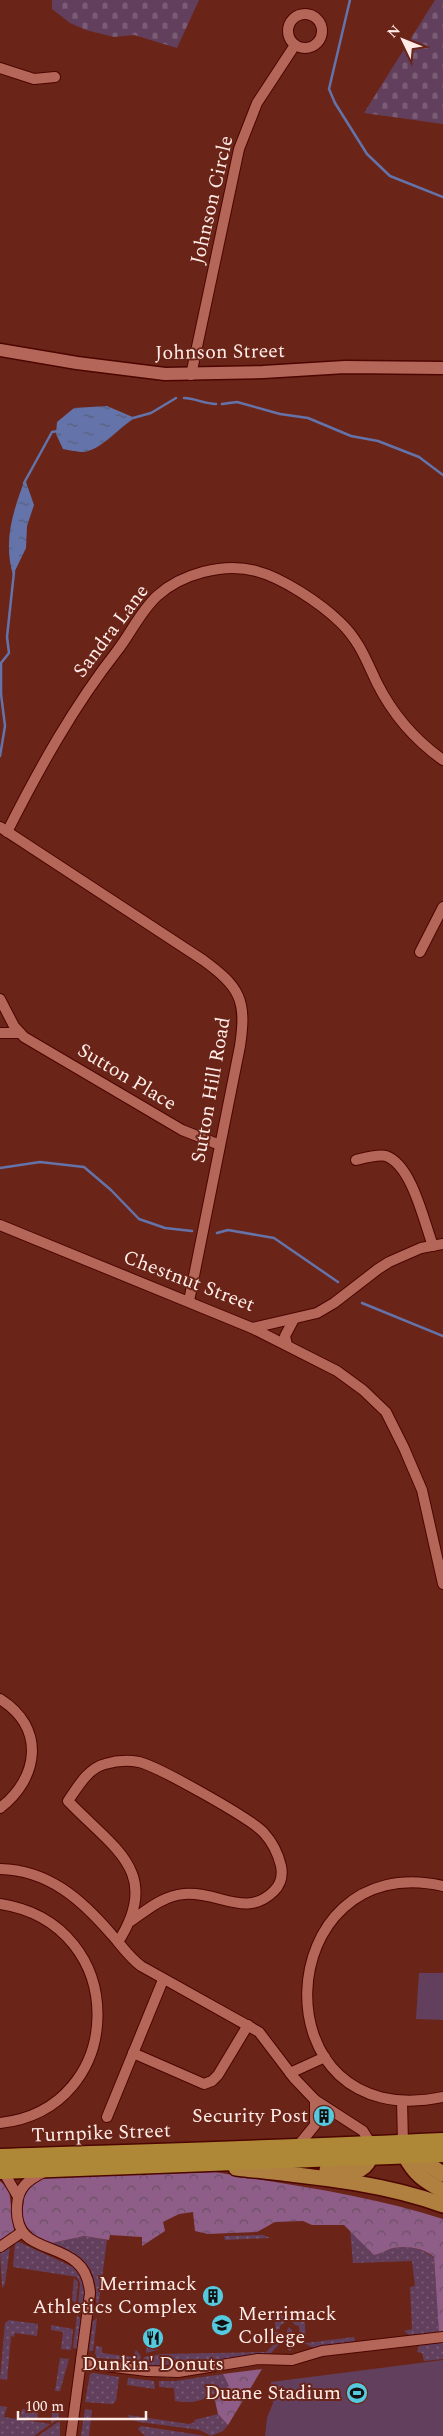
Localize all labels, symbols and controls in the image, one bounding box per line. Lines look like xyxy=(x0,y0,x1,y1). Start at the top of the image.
north arrow xyxy=(378,15,428,65)
text: N xyxy=(382,20,405,43)
street label: Johnson Circle xyxy=(183,133,241,267)
street label: Johnson Street xyxy=(155,336,285,368)
street label: Sandra Lane xyxy=(66,578,156,684)
street label: Sutton Hill Road xyxy=(183,1015,239,1165)
street label: Sutton Place xyxy=(72,1036,182,1118)
street label: Chestnut Street xyxy=(119,1242,259,1320)
place label: Security Post xyxy=(192,2101,308,2131)
building icon: Security Post xyxy=(312,2104,336,2128)
street label: Turnpike Street xyxy=(31,2116,171,2150)
place label: Merrimack Athletics Complex xyxy=(33,2269,197,2322)
building icon: Merrimack Athletics Complex xyxy=(201,2284,225,2308)
place label: Merrimack College xyxy=(238,2299,337,2352)
school or university icon: Merrimack College xyxy=(210,2313,234,2337)
restaurant icon: Dunkin' Donuts xyxy=(141,2326,165,2350)
place label: Dunkin' Donuts xyxy=(82,2349,224,2379)
place label: Duane Stadium xyxy=(205,2378,341,2408)
sports icon: Duane Stadium xyxy=(345,2381,369,2405)
scale bar xyxy=(18,2388,145,2420)
text: 100 m xyxy=(25,2395,64,2418)

